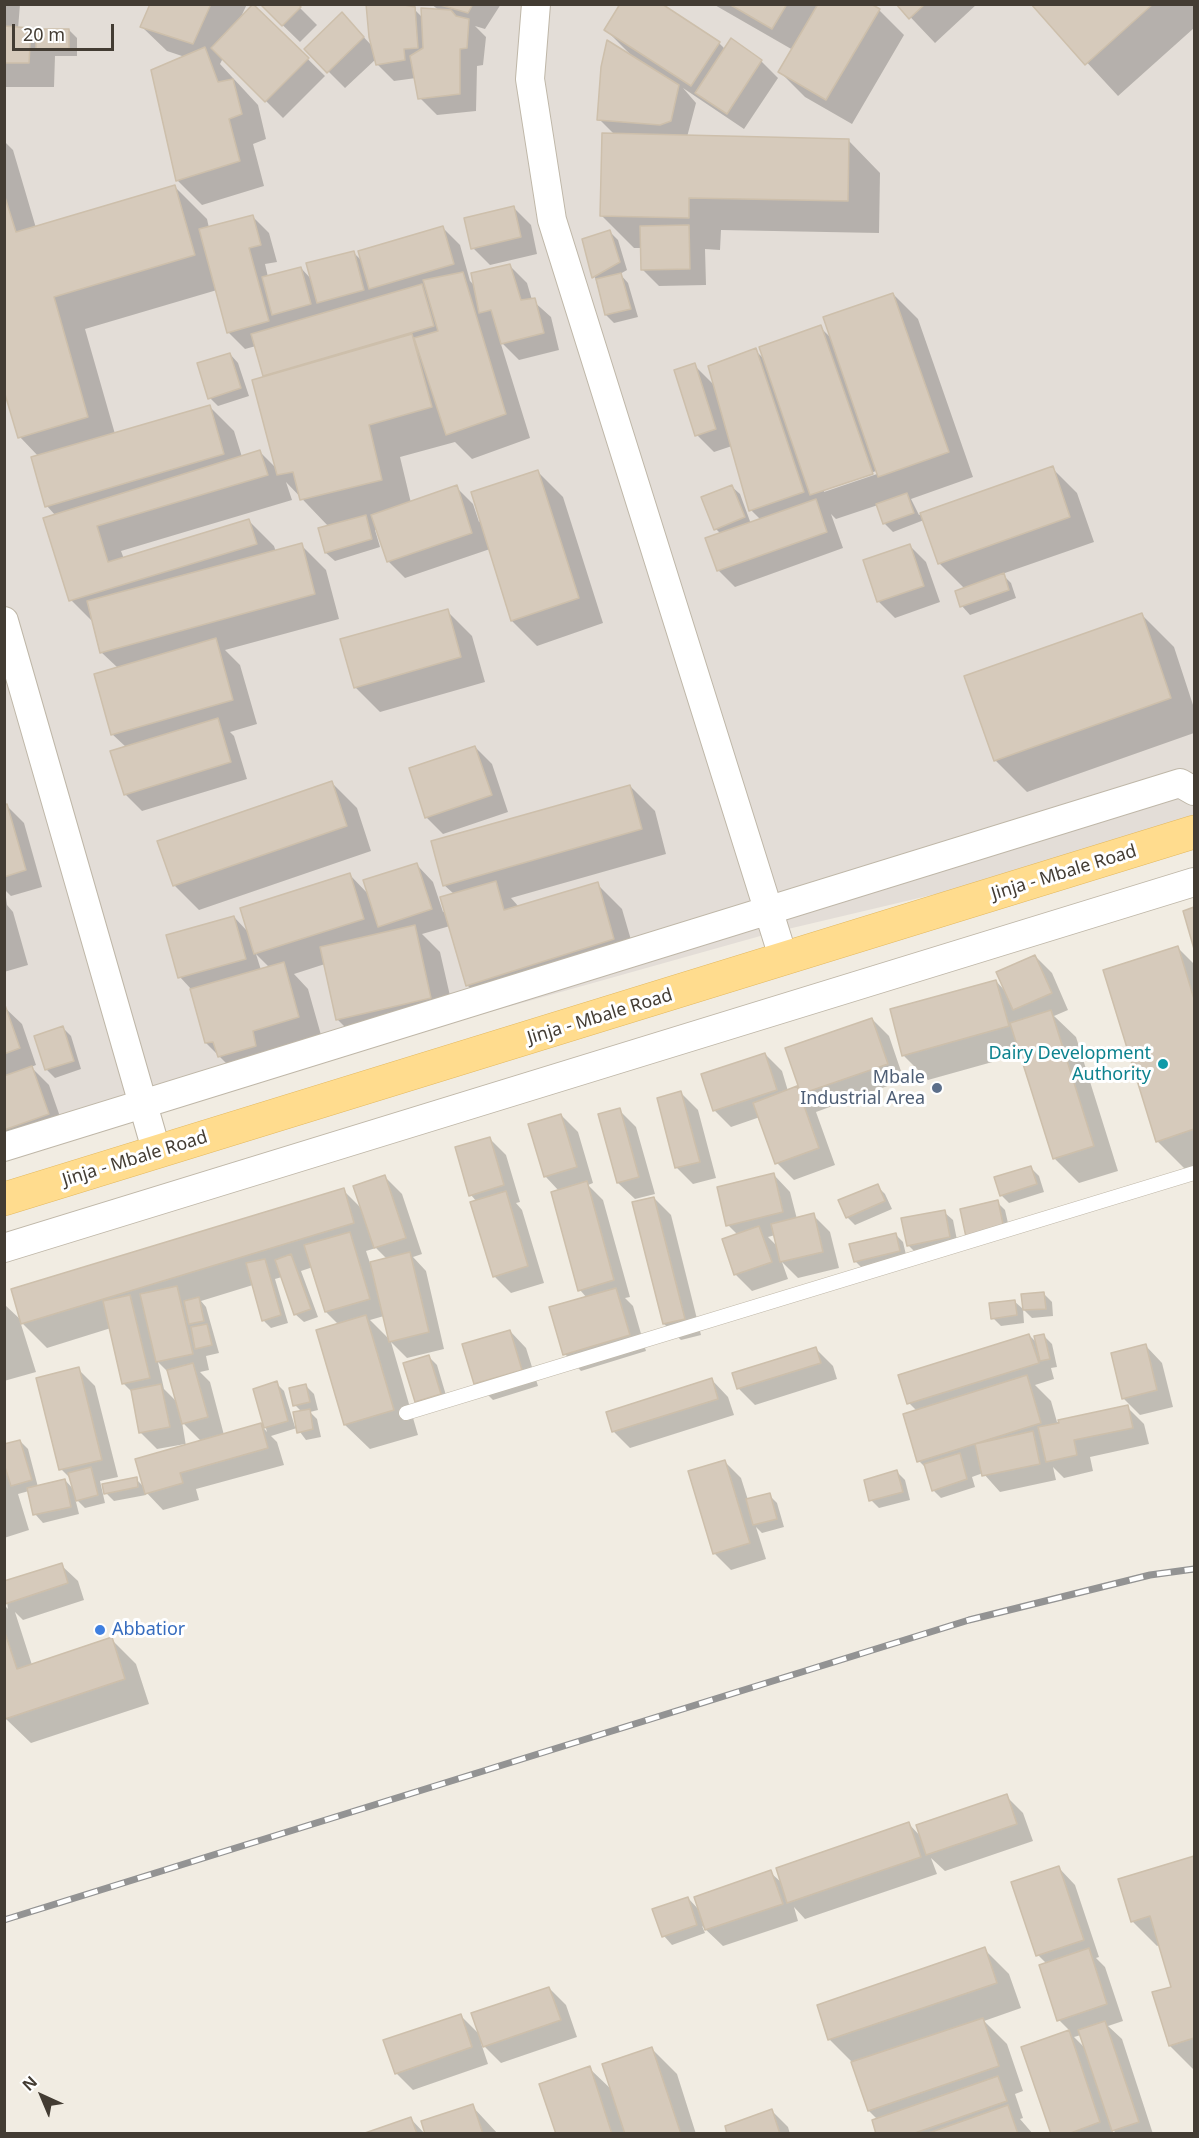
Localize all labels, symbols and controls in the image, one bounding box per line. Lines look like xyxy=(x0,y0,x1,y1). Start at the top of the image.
scale bar xyxy=(15,12,117,50)
text: 20 m xyxy=(23,22,65,46)
street label: Jinja - Mbale Road xyxy=(989,841,1139,905)
street label: Jinja - Mbale Road xyxy=(525,985,675,1049)
place label: Dairy Development Authority xyxy=(988,1043,1151,1086)
marker: Dairy Development Authority xyxy=(1156,1057,1170,1071)
place label: Mbale Industrial Area xyxy=(800,1067,925,1110)
marker: Mbale Industrial Area xyxy=(930,1081,944,1095)
street label: Jinja - Mbale Road xyxy=(60,1127,210,1191)
place label: Abbatior xyxy=(112,1619,185,1641)
marker: Abbatior xyxy=(93,1623,107,1637)
north arrow xyxy=(12,2066,72,2126)
text: N xyxy=(17,2071,42,2095)

